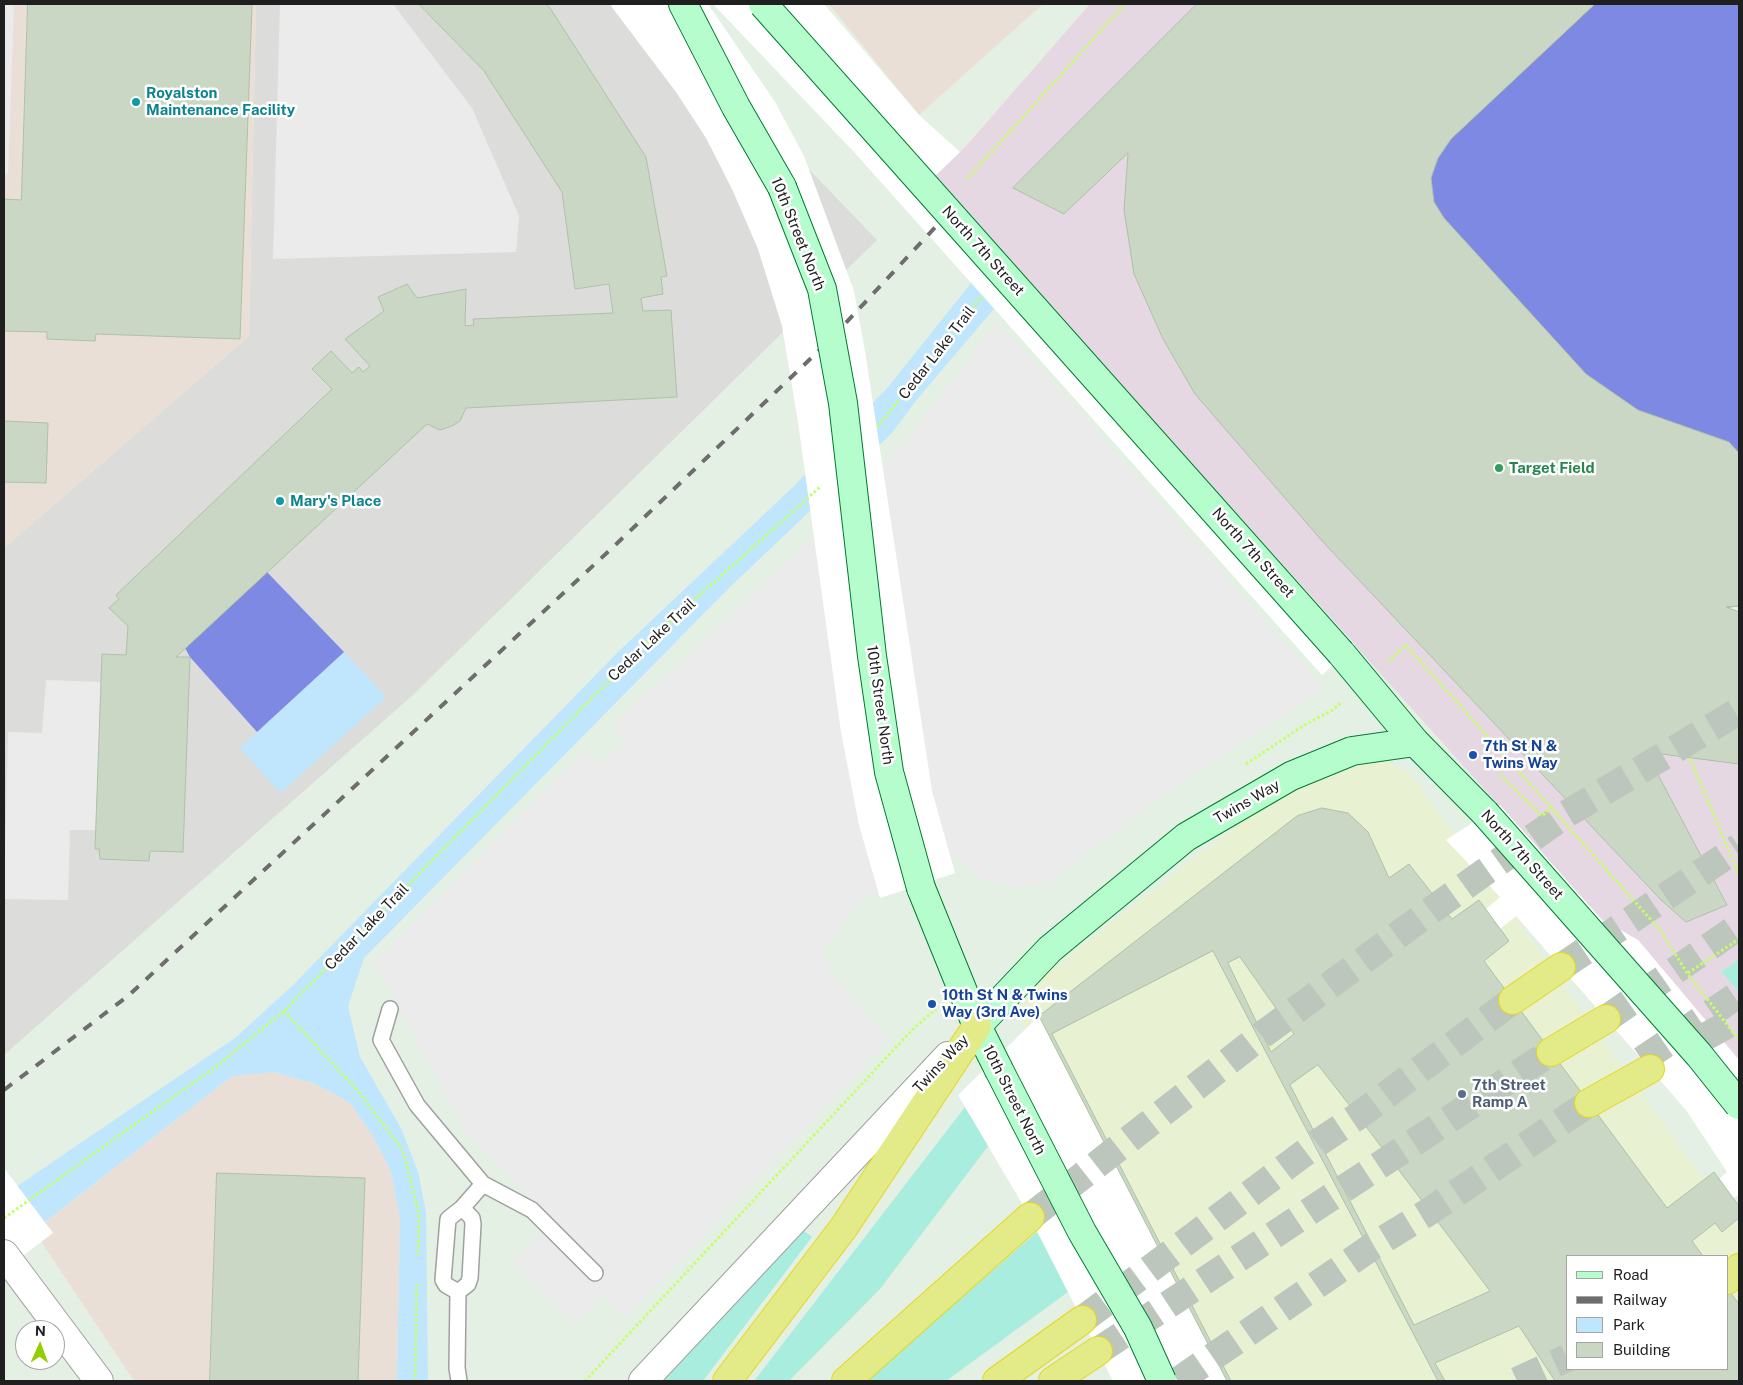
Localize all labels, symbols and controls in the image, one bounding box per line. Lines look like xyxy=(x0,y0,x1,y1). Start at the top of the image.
place label: Royalston Maintenance Facility xyxy=(146,84,295,119)
marker: Royalston Maintenance Facility xyxy=(130,96,142,108)
street label: 10th Street North xyxy=(767,175,829,293)
street label: North 7th Street xyxy=(938,202,1028,300)
street label: Cedar Lake Trail xyxy=(895,303,979,403)
place label: Target Field xyxy=(1509,459,1595,477)
marker: Target Field xyxy=(1493,462,1505,474)
place label: Mary's Place xyxy=(290,492,381,510)
marker: Mary's Place xyxy=(274,495,286,507)
street label: North 7th Street xyxy=(1208,504,1298,602)
street label: Cedar Lake Trail xyxy=(604,595,700,685)
street label: 10th Street North xyxy=(863,644,897,766)
place label: 7th St N & Twins Way xyxy=(1483,737,1558,772)
marker: 7th St N & Twins Way xyxy=(1467,749,1479,761)
street label: Twins Way xyxy=(1211,776,1283,828)
street label: North 7th Street xyxy=(1477,806,1567,904)
street label: Cedar Lake Trail xyxy=(321,880,413,974)
place label: 10th St N & Twins Way (3rd Ave) xyxy=(942,986,1068,1021)
marker: 10th St N & Twins Way (3rd Ave) xyxy=(926,998,938,1010)
street label: Twins Way xyxy=(909,1031,973,1097)
street label: 10th Street North xyxy=(979,1042,1049,1158)
place label: 7th Street Ramp A xyxy=(1472,1076,1546,1111)
marker: 7th Street Ramp A xyxy=(1456,1088,1468,1100)
legend xyxy=(1566,1255,1728,1370)
text: Road xyxy=(1613,1266,1649,1283)
text: Railway xyxy=(1613,1291,1667,1308)
text: Park xyxy=(1613,1316,1645,1333)
north arrow xyxy=(15,1320,65,1370)
text: N xyxy=(35,1323,46,1339)
text: Building xyxy=(1613,1341,1671,1358)

